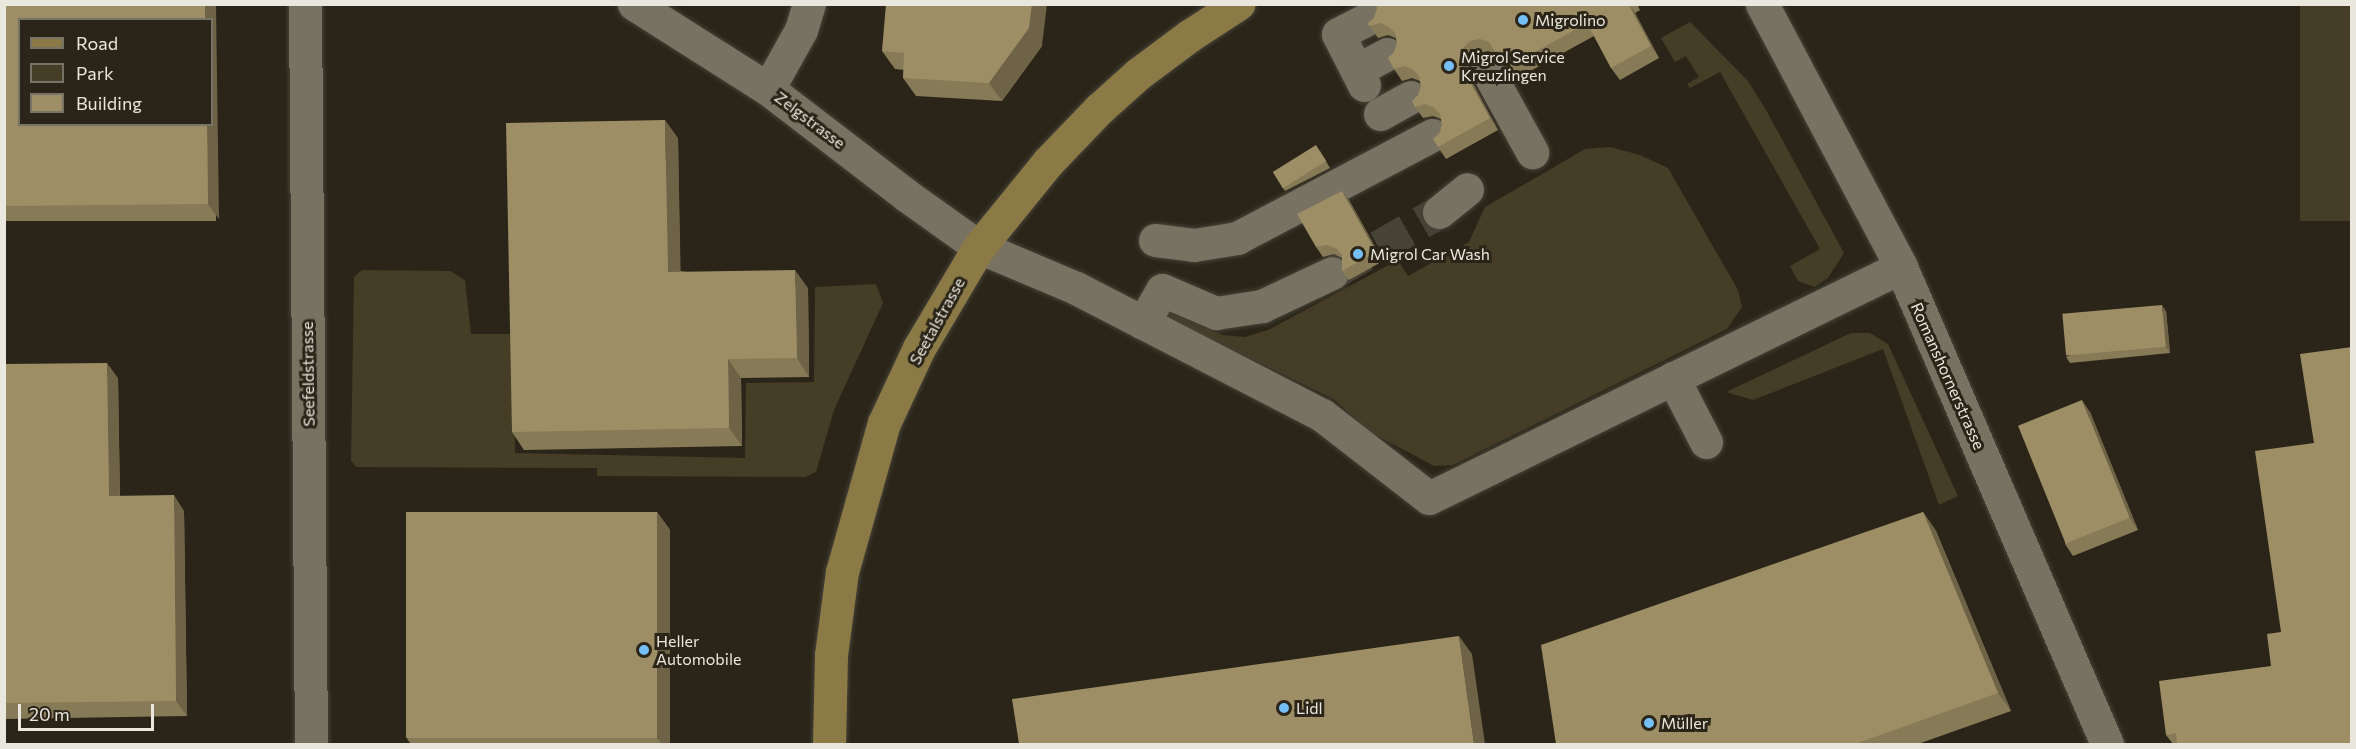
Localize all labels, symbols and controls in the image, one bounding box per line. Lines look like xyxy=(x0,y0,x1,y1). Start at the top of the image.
place label: Migrolino xyxy=(1535,10,1606,30)
marker: Migrolino xyxy=(1516,13,1530,27)
legend xyxy=(18,18,213,126)
text: Road xyxy=(76,32,118,54)
place label: Migrol Service Kreuzlingen xyxy=(1461,47,1565,85)
marker: Migrol Service Kreuzlingen xyxy=(1442,59,1456,73)
text: Park xyxy=(76,62,114,84)
street label: Zelgstrasse xyxy=(771,87,849,153)
text: Building xyxy=(76,92,142,114)
place label: Migrol Car Wash xyxy=(1370,244,1490,264)
marker: Migrol Car Wash xyxy=(1351,247,1365,261)
street label: Seetalstrasse xyxy=(905,274,969,368)
street label: Romanshornerstrasse xyxy=(1907,300,1989,452)
street label: Seefeldstrasse xyxy=(297,321,319,427)
place label: Heller Automobile xyxy=(656,631,741,669)
marker: Heller Automobile xyxy=(637,643,651,657)
scale bar xyxy=(21,692,158,730)
place label: Lidl xyxy=(1296,698,1323,718)
marker: Lidl xyxy=(1277,701,1291,715)
text: 20 m xyxy=(29,703,70,725)
place label: Müller xyxy=(1661,713,1708,733)
marker: Müller xyxy=(1642,716,1656,730)

